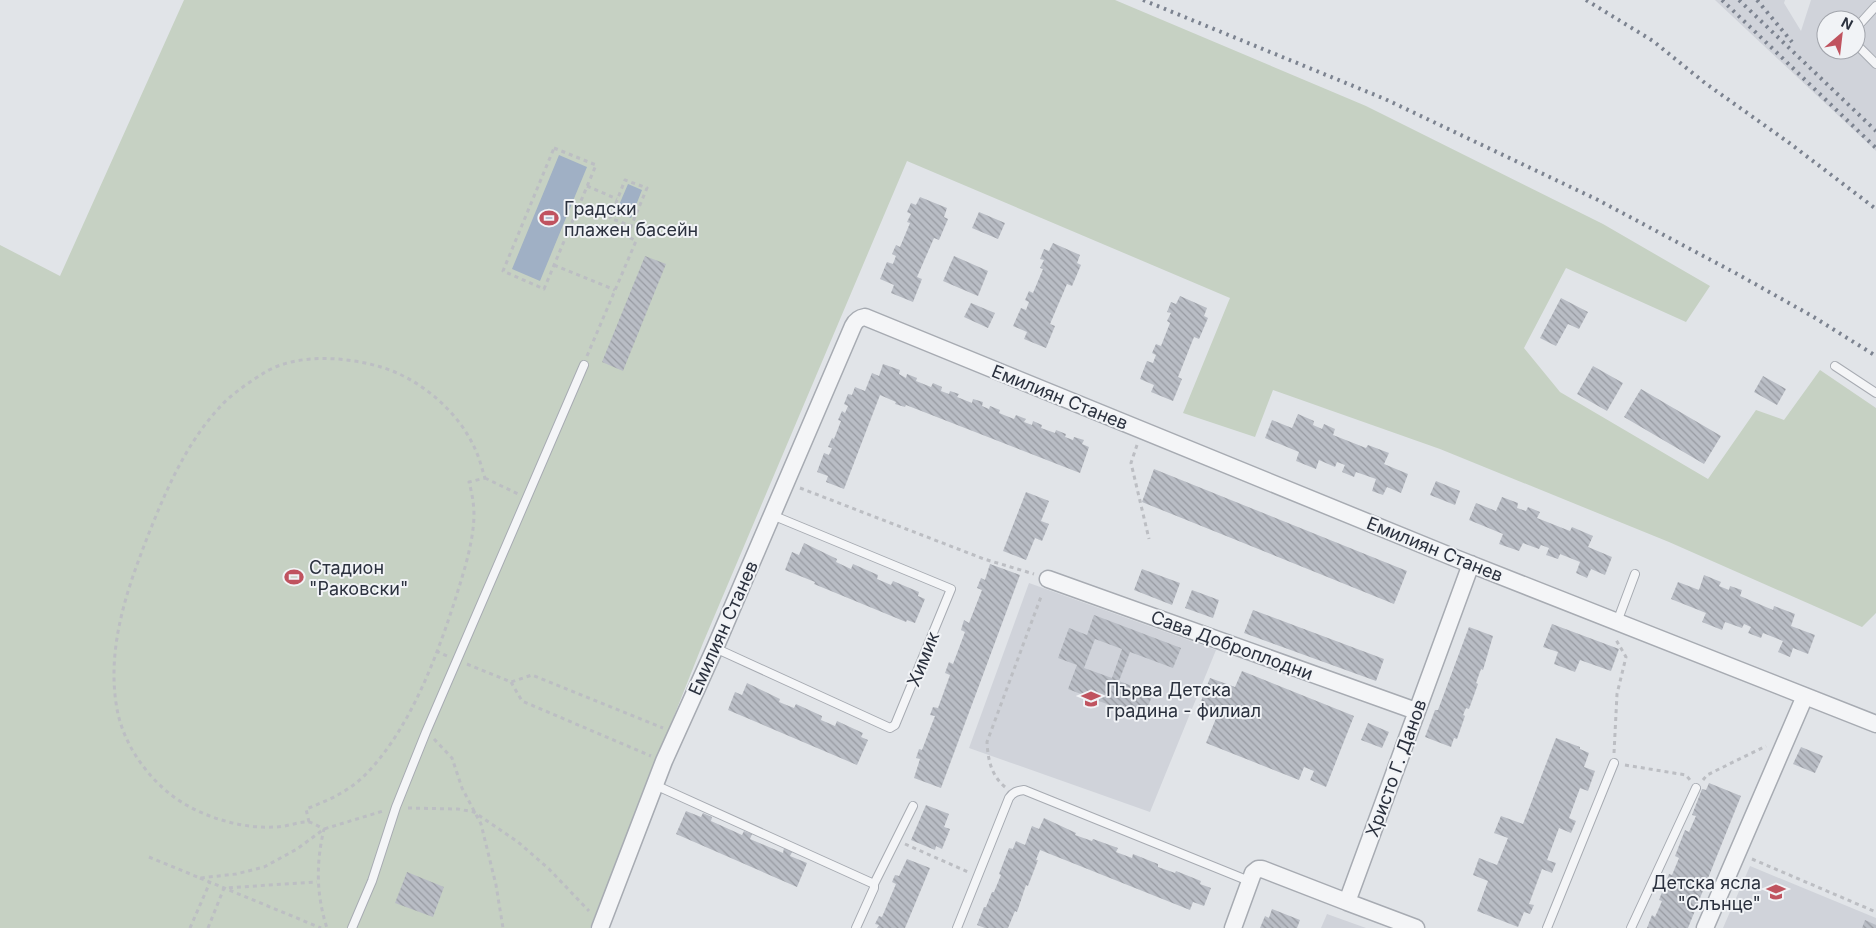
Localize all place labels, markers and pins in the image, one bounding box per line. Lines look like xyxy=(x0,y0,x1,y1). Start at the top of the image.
place label: Градски плажен басейн xyxy=(564,198,698,240)
sports icon: Градски плажен басейн xyxy=(538,207,560,229)
place label: Стадион "Раковски" xyxy=(309,557,408,599)
sports icon: Стадион "Раковски" xyxy=(283,566,305,588)
place label: Първа Детска градина - филиал xyxy=(1106,679,1261,721)
school or university icon: Първа Детска градина - филиал xyxy=(1080,688,1102,710)
place label: Детска ясла "Слънце" xyxy=(1652,872,1761,914)
school or university icon: Детска ясла "Слънце" xyxy=(1765,881,1787,903)

